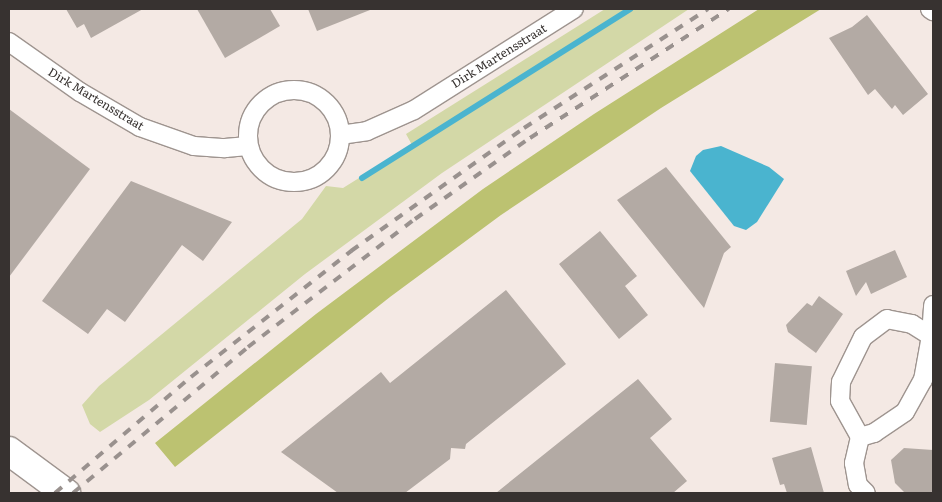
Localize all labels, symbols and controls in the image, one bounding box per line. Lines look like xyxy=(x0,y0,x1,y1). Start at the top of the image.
street label: Dirk Martensstraat xyxy=(449,21,549,91)
street label: Dirk Martensstraat xyxy=(45,65,147,133)

